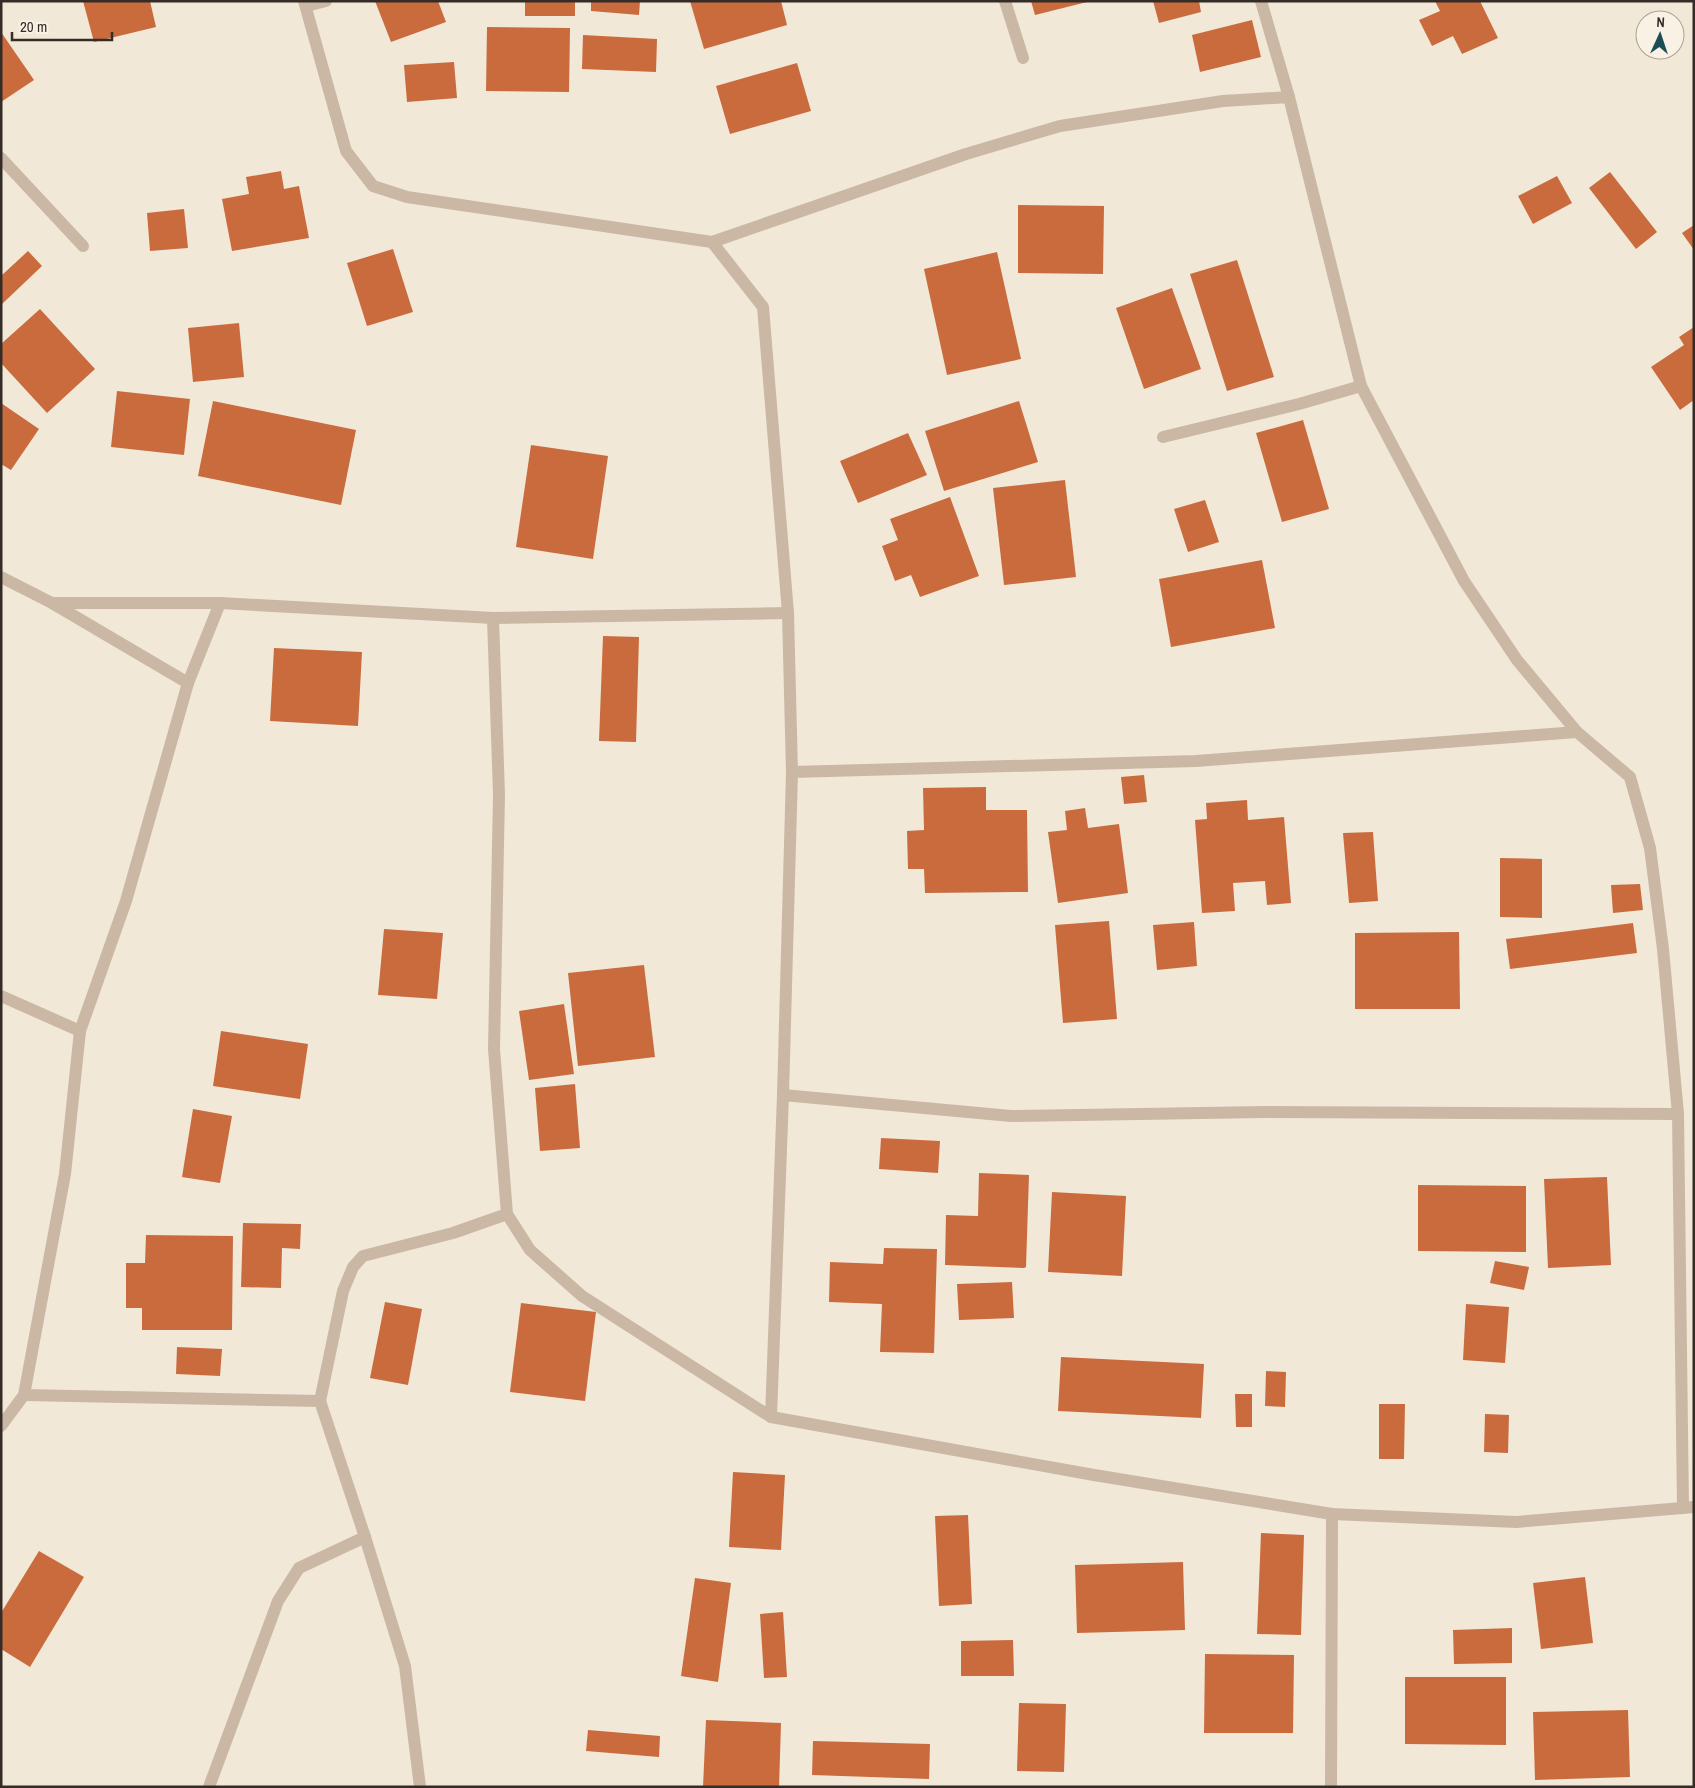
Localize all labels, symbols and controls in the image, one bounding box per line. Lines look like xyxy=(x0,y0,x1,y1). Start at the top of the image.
scale bar xyxy=(12,10,112,42)
north arrow xyxy=(1635,10,1685,60)
text: N xyxy=(1656,13,1665,31)
text: 20 m xyxy=(20,16,47,37)

